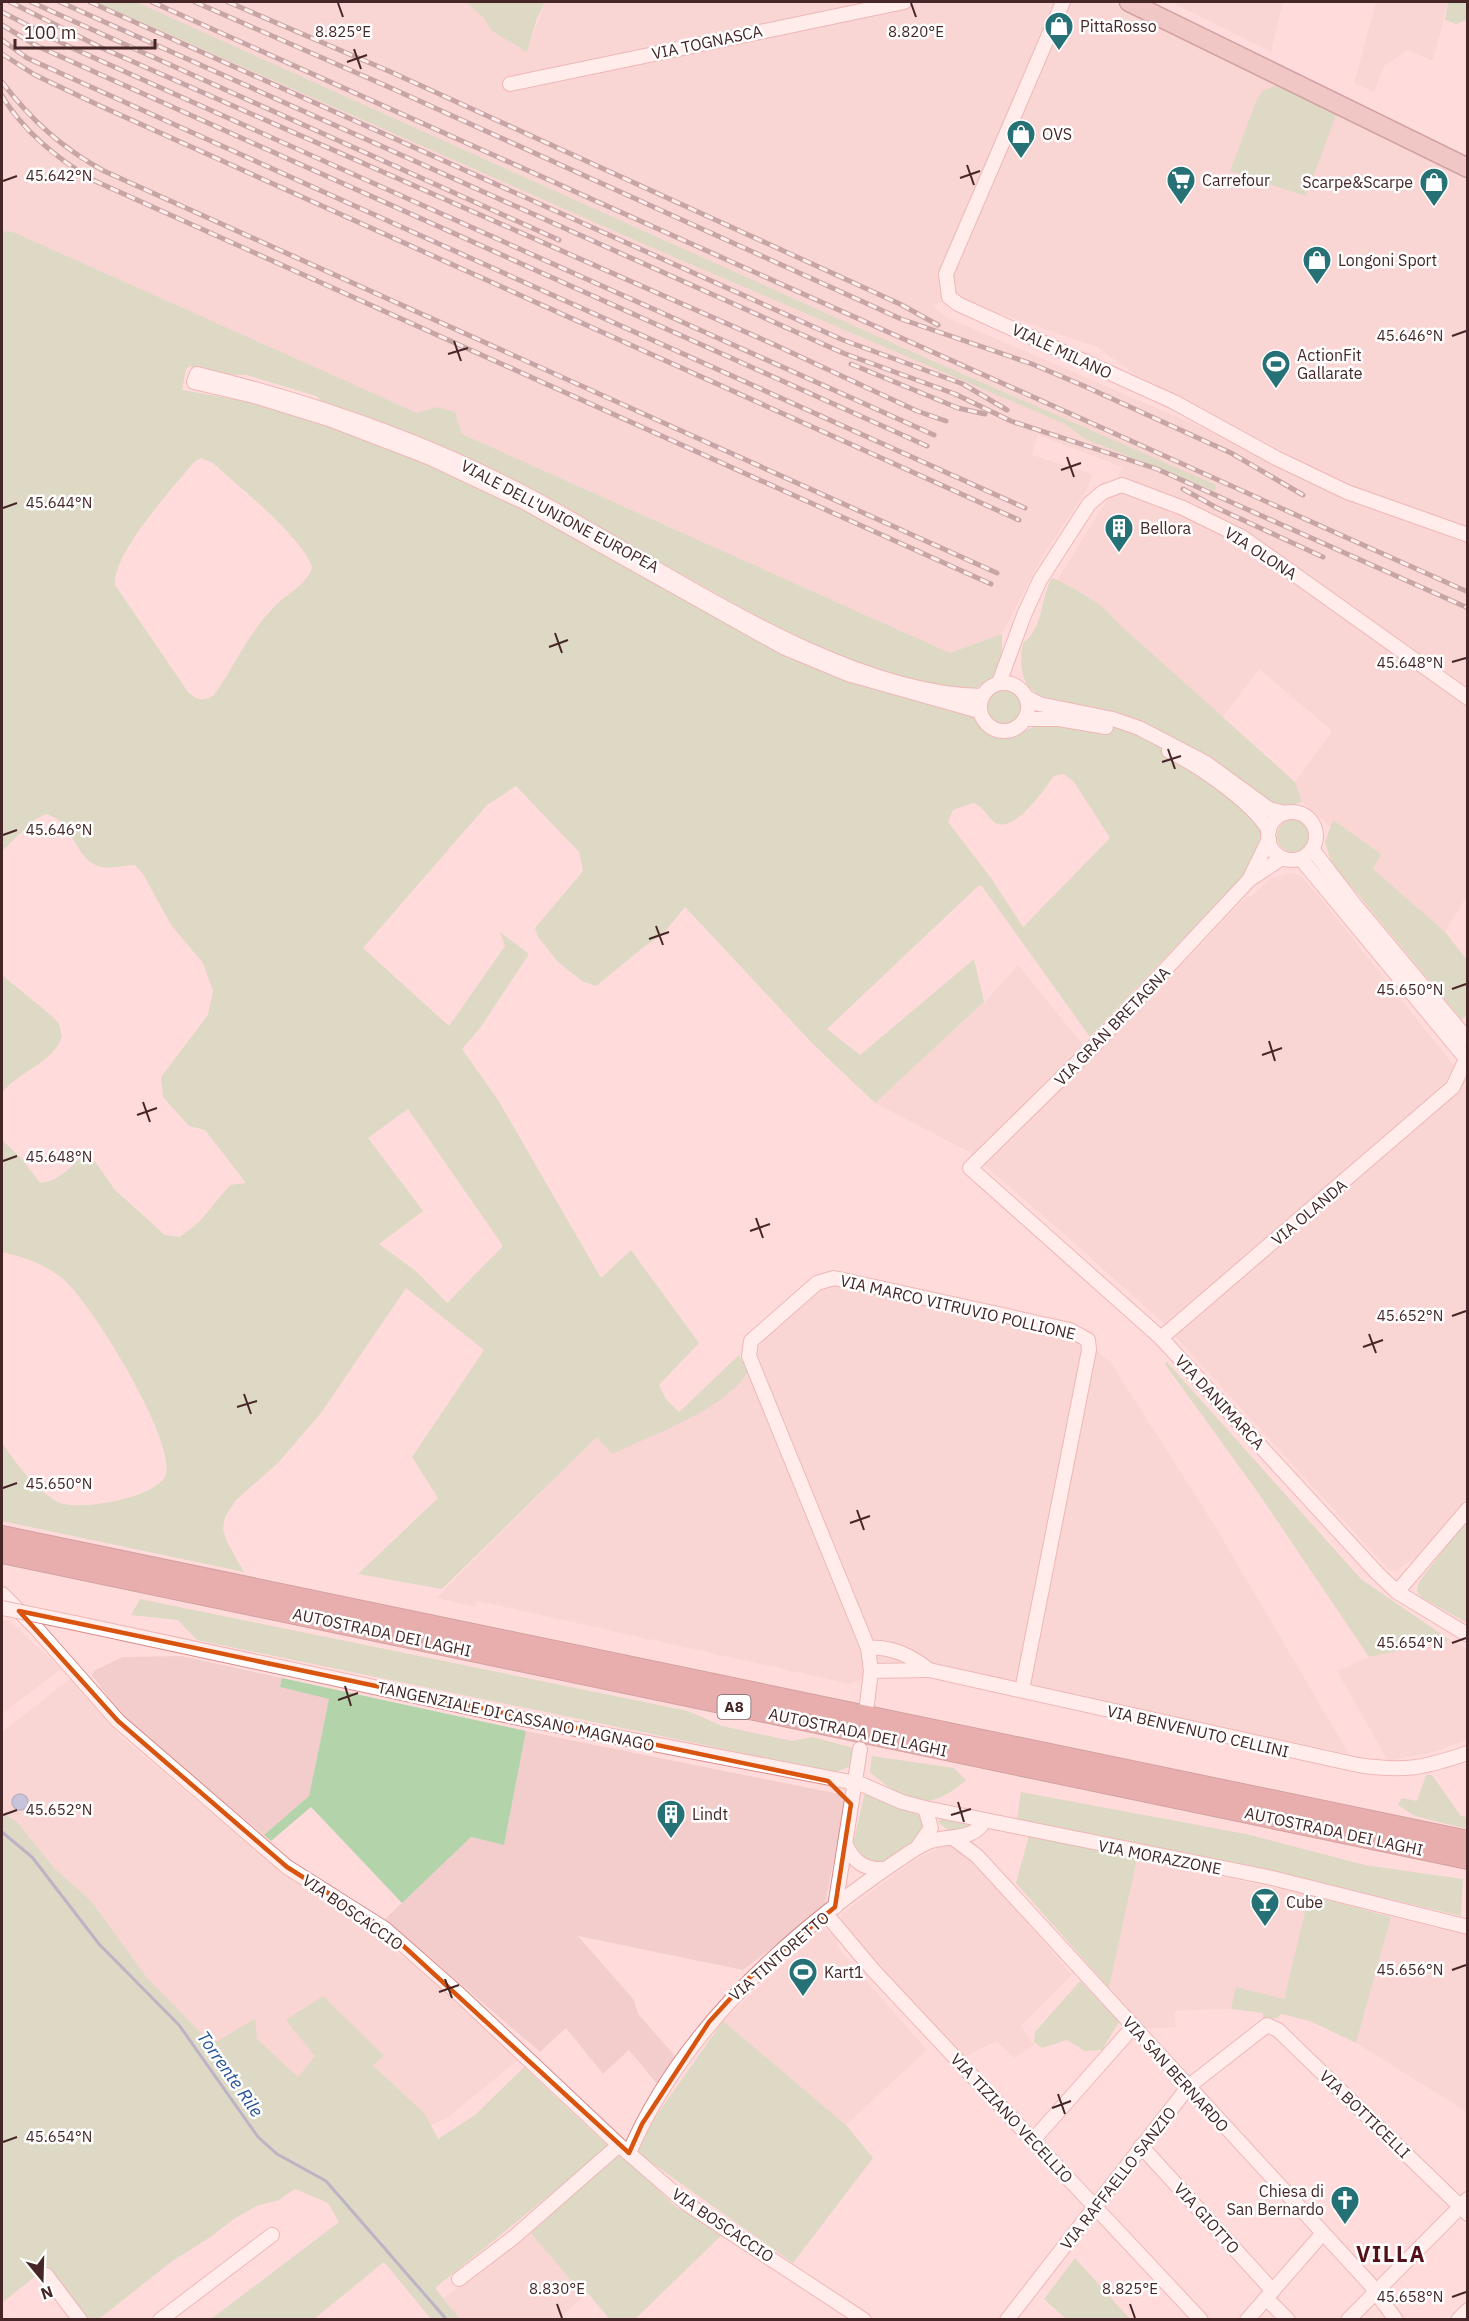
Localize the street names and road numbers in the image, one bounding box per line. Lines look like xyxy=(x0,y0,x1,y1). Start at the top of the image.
street label: VIA TOGNASCA xyxy=(650,21,764,63)
street label: VIALE MILANO xyxy=(1009,319,1115,383)
street label: VIALE DELL'UNIONE EUROPEA xyxy=(457,455,663,577)
street label: VIA OLONA xyxy=(1221,522,1301,584)
street label: VIA GRAN BRETAGNA xyxy=(1050,962,1174,1090)
street label: VIA OLANDA xyxy=(1267,1175,1351,1249)
street label: VIA MARCO VITRUVIO POLLIONE xyxy=(838,1270,1078,1344)
street label: VIA DANIMARCA xyxy=(1171,1350,1269,1454)
street label: AUTOSTRADA DEI LAGHI xyxy=(291,1603,473,1661)
street label: TANGENZIALE DI CASSANO MAGNAGO xyxy=(376,1677,656,1755)
road number: A8 xyxy=(718,1695,750,1719)
street label: VIA BENVENUTO CELLINI xyxy=(1105,1700,1291,1762)
street label: AUTOSTRADA DEI LAGHI xyxy=(767,1703,949,1761)
street label: AUTOSTRADA DEI LAGHI xyxy=(1243,1802,1425,1860)
street label: VIA MORAZZONE xyxy=(1097,1835,1223,1879)
street label: VIA BOSCACCIO xyxy=(299,1870,407,1954)
street label: VIA TINTORETTO xyxy=(725,1907,833,2005)
street label: VIA SAN BERNARDO xyxy=(1119,2012,1233,2136)
street label: VIA TIZIANO VECELLIO xyxy=(947,2049,1077,2187)
street label: VIA BOTTICELLI xyxy=(1316,2066,1414,2162)
street label: VIA RAFFAELLO SANZIO xyxy=(1056,2103,1180,2253)
street label: VIA GIOTTO xyxy=(1170,2178,1244,2258)
street label: VIA BOSCACCIO xyxy=(668,2184,778,2266)

